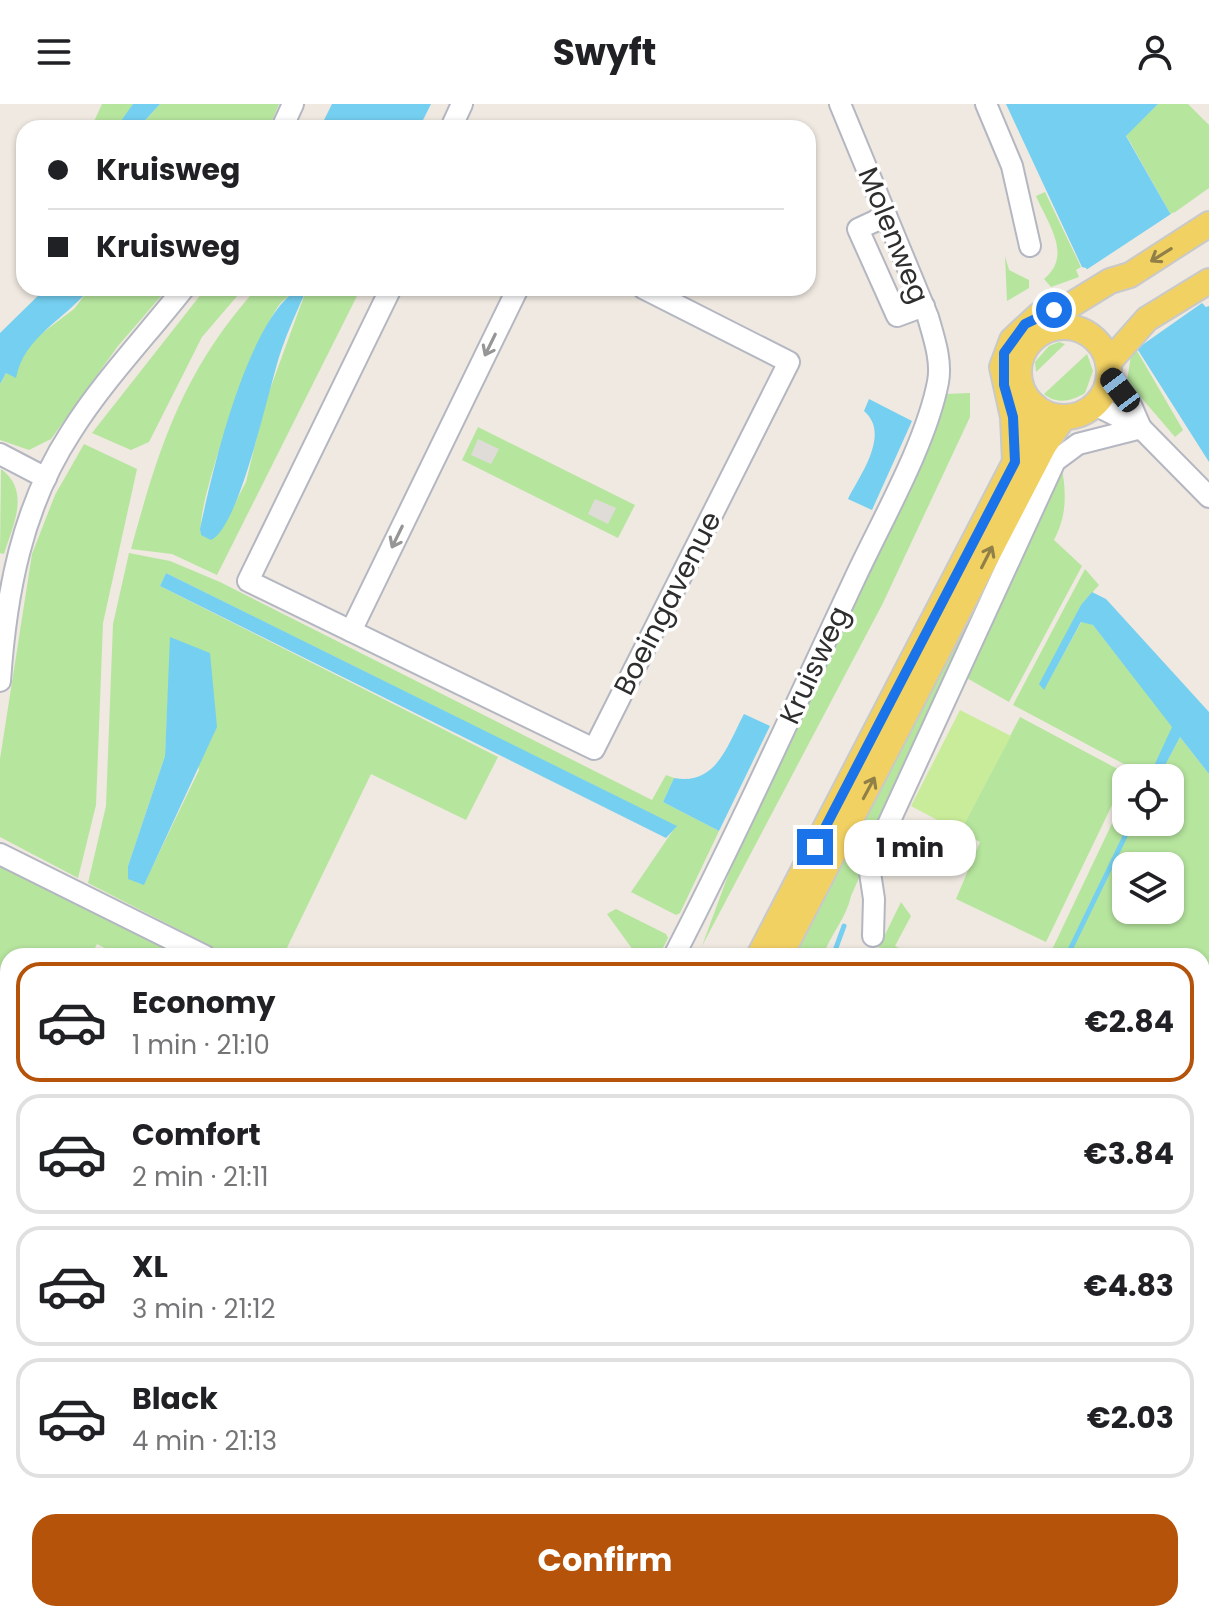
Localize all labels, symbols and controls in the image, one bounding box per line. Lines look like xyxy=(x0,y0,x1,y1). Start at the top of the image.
text: Swyft xyxy=(553,27,656,78)
icon: menu xyxy=(32,30,76,74)
icon: person xyxy=(1133,30,1177,74)
text: Kruisweg xyxy=(96,148,240,191)
street label: Molenweg xyxy=(849,161,938,309)
text: Kruisweg xyxy=(96,225,240,268)
one-way arrow xyxy=(1150,248,1173,264)
route start xyxy=(1036,292,1072,328)
one-way arrow xyxy=(482,333,497,357)
car xyxy=(1096,364,1144,416)
street label: Boeingavenue xyxy=(604,505,731,702)
one-way arrow xyxy=(389,525,404,549)
one-way arrow xyxy=(980,545,996,569)
street label: Kruisweg xyxy=(770,600,859,731)
map controls xyxy=(1112,764,1184,924)
button: locate xyxy=(1112,764,1184,836)
one-way arrow xyxy=(861,777,877,800)
callout: 1 min xyxy=(843,819,975,875)
route end xyxy=(797,829,833,865)
text: 1 min xyxy=(876,830,944,866)
button: layers xyxy=(1112,852,1184,924)
text: Economy xyxy=(132,981,276,1024)
icon: car xyxy=(36,986,108,1058)
text: €2.84 xyxy=(1085,1000,1174,1043)
text: 1 min · 21:10 xyxy=(132,1027,270,1063)
text: Comfort xyxy=(132,1113,261,1156)
icon: car xyxy=(36,1118,108,1190)
text: €3.84 xyxy=(1084,1132,1174,1175)
text: 2 min · 21:11 xyxy=(132,1159,269,1195)
text: XL xyxy=(132,1245,168,1288)
icon: car xyxy=(36,1250,108,1322)
text: €4.83 xyxy=(1084,1264,1174,1307)
text: 3 min · 21:12 xyxy=(132,1291,276,1327)
text: Black xyxy=(132,1377,218,1420)
icon: car xyxy=(36,1382,108,1454)
text: €2.03 xyxy=(1087,1396,1174,1439)
text: 4 min · 21:13 xyxy=(132,1423,277,1459)
button: Confirm xyxy=(32,1514,1178,1606)

